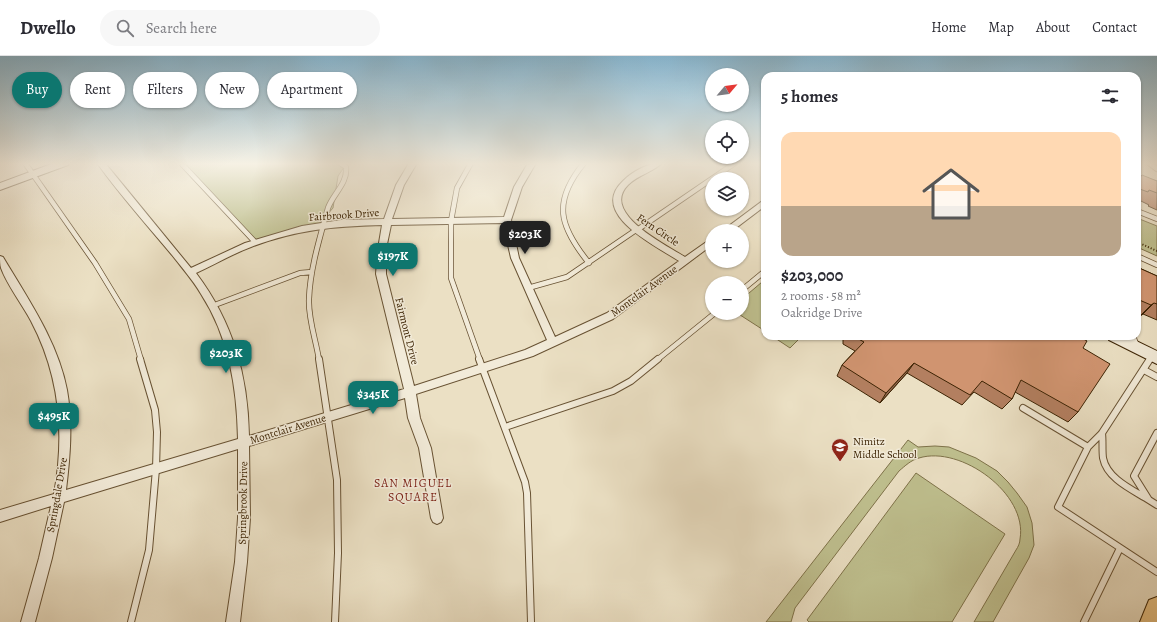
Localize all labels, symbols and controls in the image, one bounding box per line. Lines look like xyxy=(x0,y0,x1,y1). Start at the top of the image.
search box xyxy=(100,10,380,46)
text: Dwello xyxy=(20,15,76,41)
icon: search xyxy=(114,17,136,39)
text: Search here xyxy=(146,18,217,38)
text: Home xyxy=(931,18,966,37)
text: Map xyxy=(988,18,1014,37)
text: About xyxy=(1036,18,1070,37)
text: Contact xyxy=(1092,18,1137,37)
north arrow xyxy=(705,68,749,112)
map controls xyxy=(705,68,749,320)
chip: Buy xyxy=(12,72,62,108)
chip: Rent xyxy=(70,72,125,108)
chip: Filters xyxy=(133,72,197,108)
chip: New xyxy=(205,72,259,108)
chip: Apartment xyxy=(267,72,357,108)
text: 5 homes xyxy=(781,85,838,108)
icon: filters xyxy=(1099,85,1121,107)
button: locate xyxy=(705,120,749,164)
icon: home xyxy=(915,158,987,230)
button: layers xyxy=(705,172,749,216)
street label: Fairbrook Drive xyxy=(308,205,380,225)
street label: Fern Circle xyxy=(634,210,682,250)
pin: $203K xyxy=(497,221,553,255)
button: + xyxy=(705,224,749,268)
text: $203K xyxy=(508,225,542,242)
pin: $197K xyxy=(365,243,421,277)
text: $197K xyxy=(378,247,408,264)
street label: Montclair Avenue xyxy=(608,262,680,320)
text: $203,000 xyxy=(781,264,843,287)
button: − xyxy=(705,276,749,320)
text: 2 rooms · 58 m² xyxy=(781,287,861,304)
street label: Fairmont Drive xyxy=(391,296,423,366)
text: Oakridge Drive xyxy=(781,304,862,321)
pin: $203K xyxy=(198,340,254,374)
text: $203K xyxy=(209,344,243,361)
pin: $345K xyxy=(345,381,401,415)
text: $345K xyxy=(357,385,389,402)
pin: $495K xyxy=(26,403,82,437)
text: $495K xyxy=(38,407,70,424)
street label: Montclair Avenue xyxy=(248,410,328,448)
place label: Nimitz Middle School xyxy=(853,434,917,462)
school or university icon: Nimitz Middle School xyxy=(830,437,850,462)
street label: Springdale Drive xyxy=(43,456,71,534)
street label: Springbrook Drive xyxy=(235,461,251,545)
district label: SAN MIGUEL SQUARE xyxy=(374,475,452,505)

